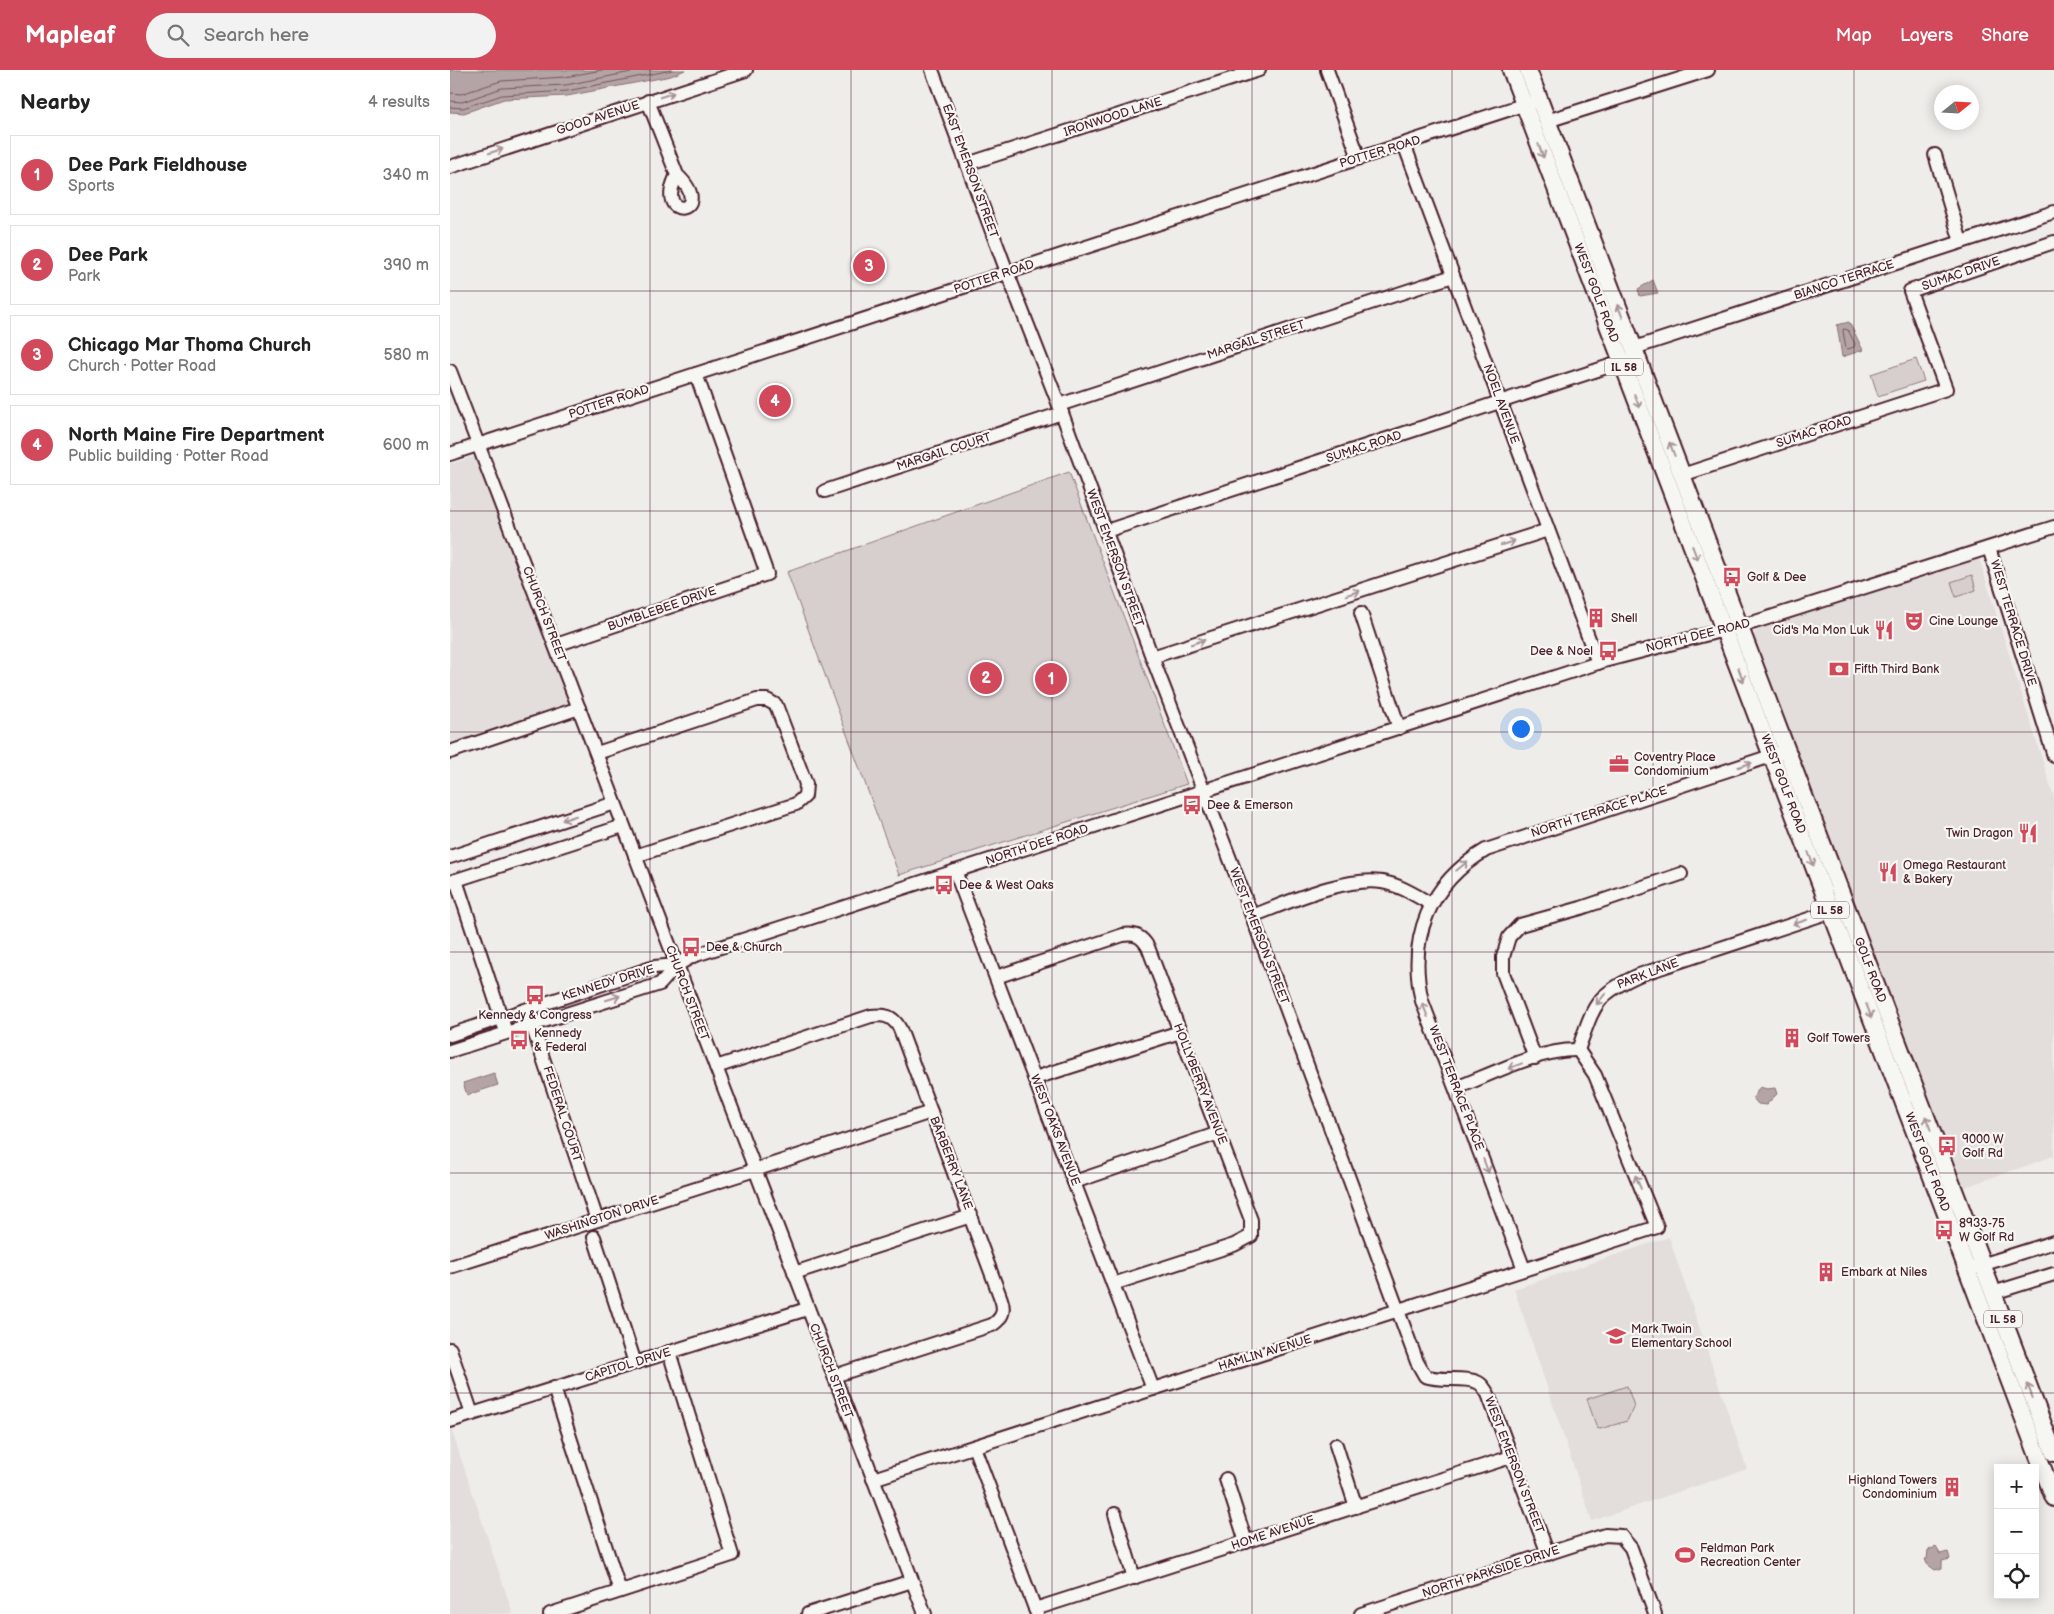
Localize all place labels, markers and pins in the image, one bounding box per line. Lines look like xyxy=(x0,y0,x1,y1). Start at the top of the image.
pin: 3 xyxy=(853,247,885,285)
pin: 4 xyxy=(759,382,791,420)
bus stop icon: Golf & Dee xyxy=(1721,566,1743,588)
place label: Golf & Dee xyxy=(1747,570,1806,585)
building icon: Shell xyxy=(1585,607,1607,629)
theatre icon: Cine Lounge xyxy=(1903,610,1925,632)
place label: Shell xyxy=(1611,611,1637,626)
place label: Cine Lounge xyxy=(1929,614,1998,629)
restaurant icon: Cid's Ma Mon Luk xyxy=(1873,619,1895,641)
place label: Cid's Ma Mon Luk xyxy=(1773,623,1869,638)
bus stop icon: Dee & Noel xyxy=(1597,640,1619,662)
place label: Dee & Noel xyxy=(1530,644,1593,659)
bank icon: Fifth Third Bank xyxy=(1828,658,1850,680)
pin: 2 xyxy=(970,659,1002,697)
pin: 1 xyxy=(1035,660,1067,698)
place label: Fifth Third Bank xyxy=(1854,662,1939,677)
place label: Coventry Place Condominium xyxy=(1634,750,1716,779)
office icon: Coventry Place Condominium xyxy=(1608,753,1630,775)
bus stop icon: Dee & Emerson xyxy=(1181,794,1203,816)
place label: Dee & Emerson xyxy=(1207,798,1293,813)
restaurant icon: Twin Dragon xyxy=(2017,822,2039,844)
place label: Twin Dragon xyxy=(1946,826,2013,841)
place label: Omega Restaurant & Bakery xyxy=(1903,858,2006,887)
restaurant icon: Omega Restaurant & Bakery xyxy=(1877,861,1899,883)
bus stop icon: Dee & West Oaks xyxy=(933,874,955,896)
place label: Dee & West Oaks xyxy=(959,878,1054,893)
bus stop icon: Dee & Church xyxy=(680,936,702,958)
place label: Dee & Church xyxy=(706,940,783,955)
bus stop icon: Kennedy & Congress xyxy=(524,984,546,1006)
place label: Kennedy & Congress xyxy=(478,1008,592,1023)
place label: Kennedy & Federal xyxy=(534,1026,587,1055)
building icon: Golf Towers xyxy=(1781,1027,1803,1049)
bus stop icon: Kennedy & Federal xyxy=(508,1029,530,1051)
place label: Golf Towers xyxy=(1807,1031,1870,1046)
place label: 9000 W Golf Rd xyxy=(1962,1132,2004,1161)
bus stop icon: 9000 W Golf Rd xyxy=(1936,1135,1958,1157)
place label: 8933-75 W Golf Rd xyxy=(1959,1216,2014,1245)
bus stop icon: 8933-75 W Golf Rd xyxy=(1933,1219,1955,1241)
building icon: Embark at Niles xyxy=(1815,1261,1837,1283)
place label: Embark at Niles xyxy=(1841,1265,1927,1280)
place label: Mark Twain Elementary School xyxy=(1631,1322,1732,1351)
school or university icon: Mark Twain Elementary School xyxy=(1605,1325,1627,1347)
place label: Highland Towers Condominium xyxy=(1848,1473,1937,1502)
building icon: Highland Towers Condominium xyxy=(1941,1476,1963,1498)
place label: Feldman Park Recreation Center xyxy=(1700,1541,1801,1570)
sports icon: Feldman Park Recreation Center xyxy=(1674,1544,1696,1566)

